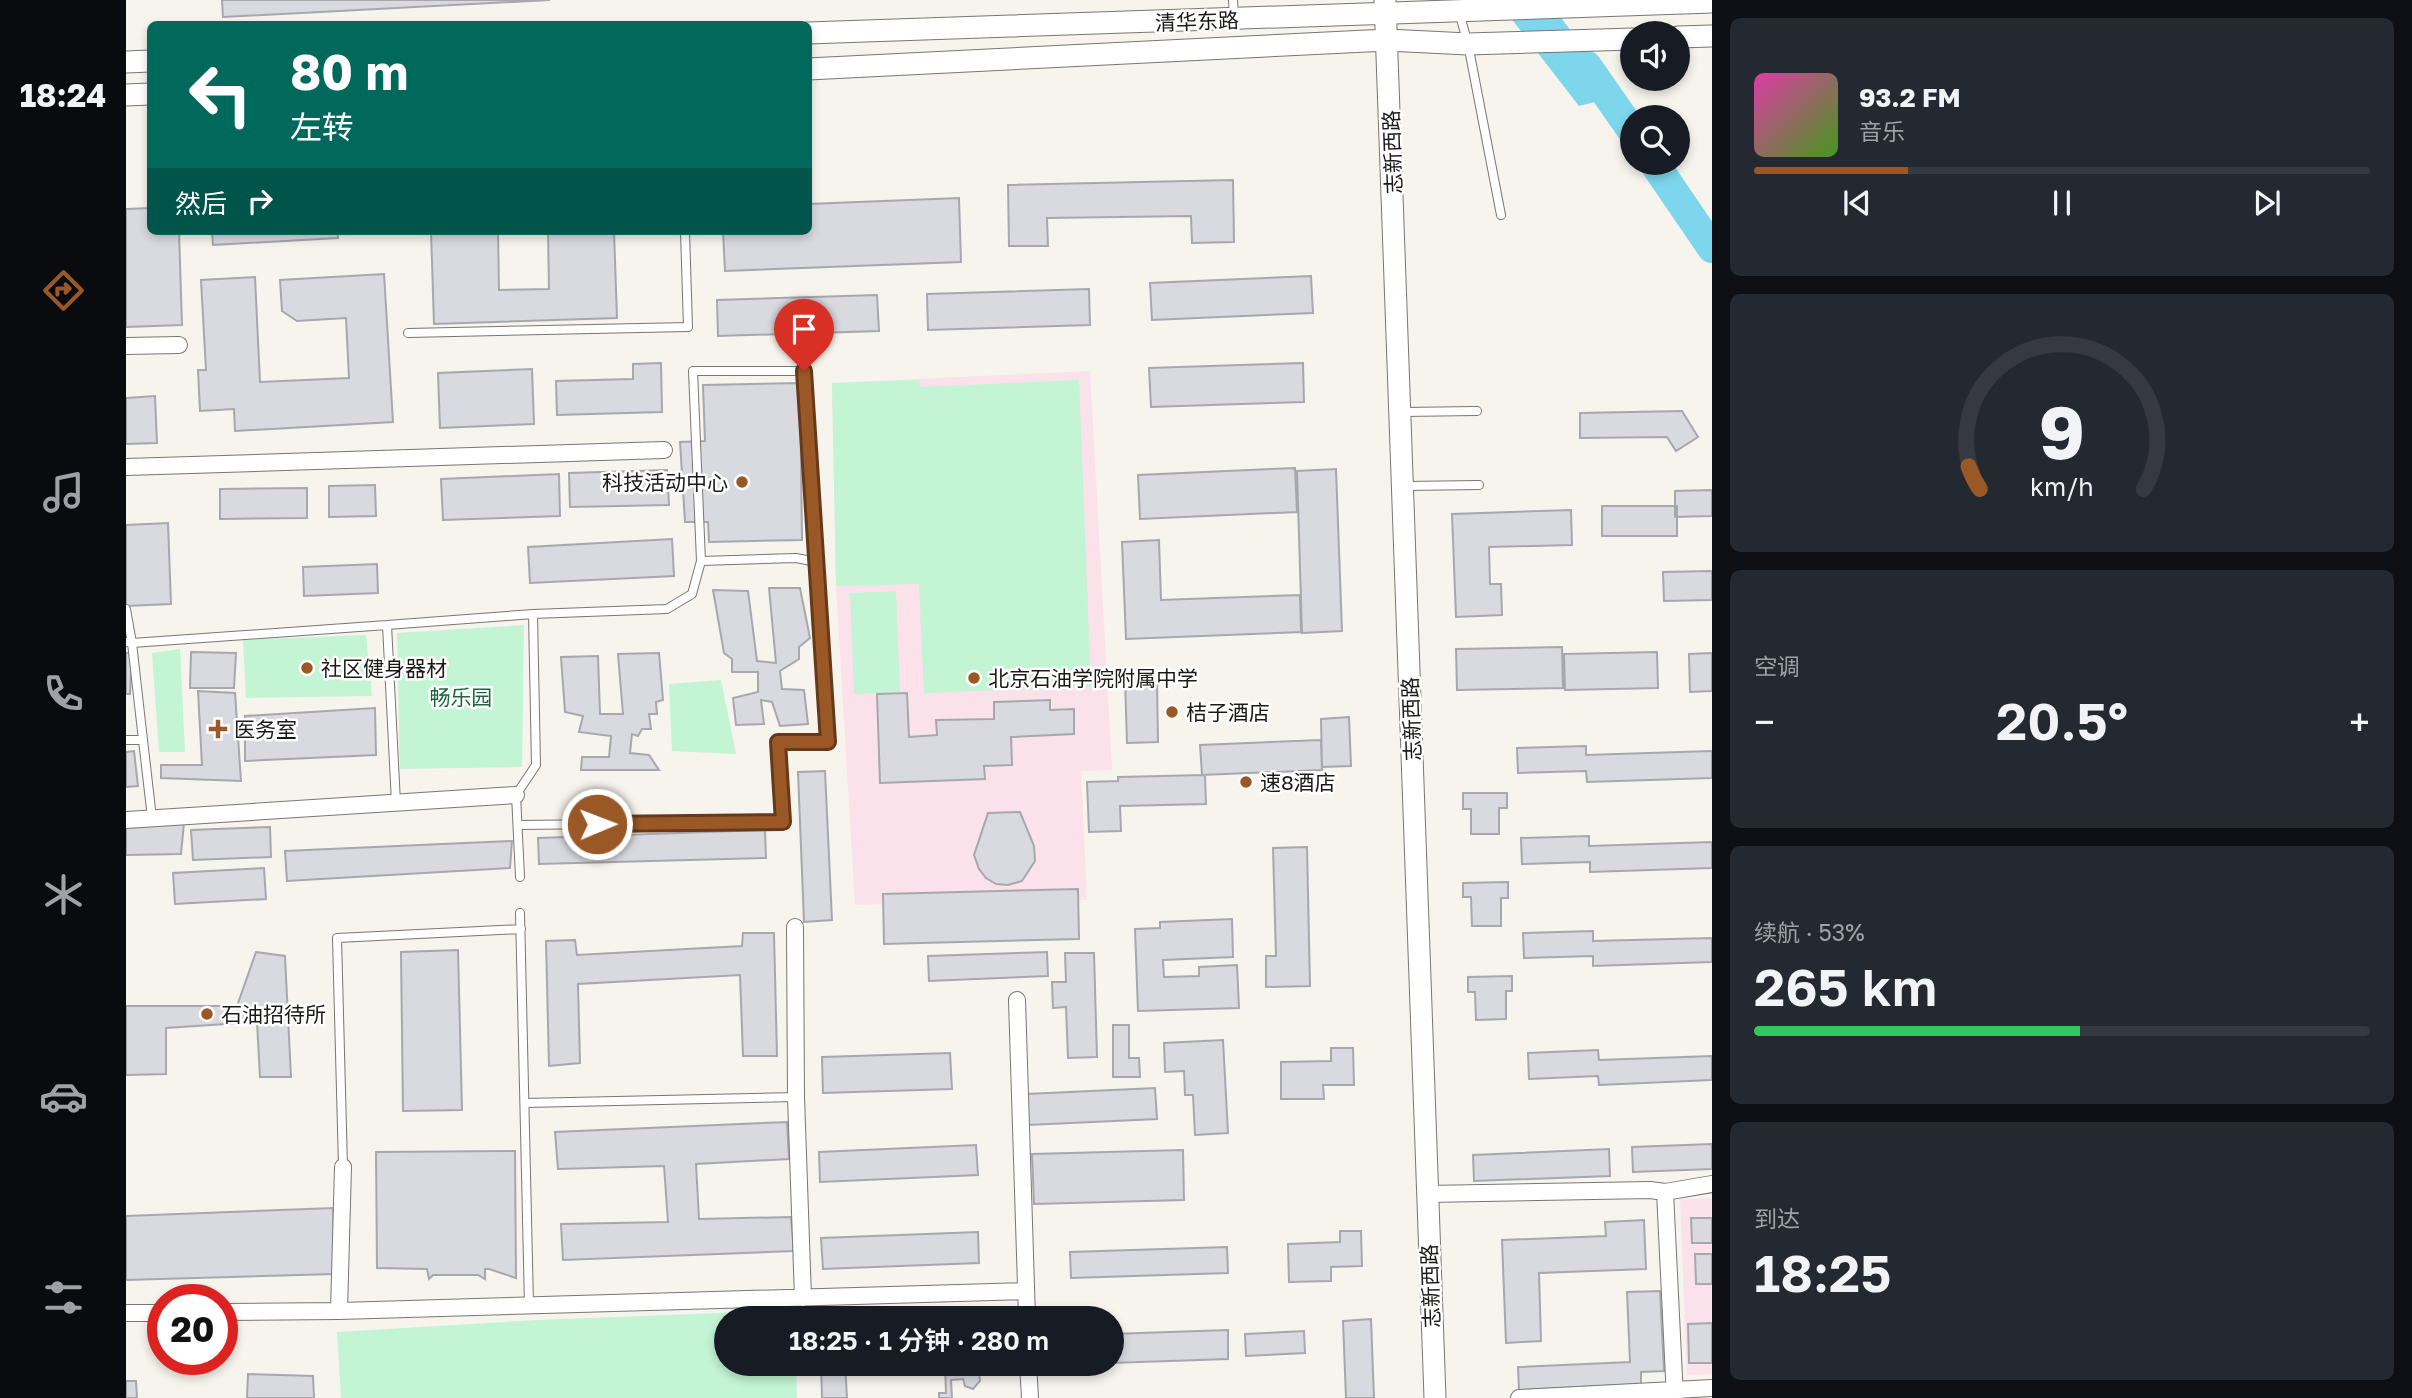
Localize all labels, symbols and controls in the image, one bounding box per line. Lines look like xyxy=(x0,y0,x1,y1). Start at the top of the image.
street label: 清华东路 xyxy=(1155,7,1239,35)
map controls xyxy=(1620,21,1690,175)
button: sound xyxy=(1620,21,1690,91)
text: 80 m xyxy=(290,42,408,101)
icon: left xyxy=(175,49,266,140)
text: 18:24 xyxy=(20,76,106,114)
text: 93.2 FM xyxy=(1859,82,1961,113)
button: search xyxy=(1620,105,1690,175)
text: 左转 xyxy=(290,108,354,146)
street label: 志新西路 xyxy=(1378,110,1406,194)
text: 音乐 xyxy=(1859,117,1905,145)
icon: right xyxy=(241,182,279,220)
icon: previous xyxy=(1838,184,1876,222)
icon: pause xyxy=(2043,184,2081,222)
icon: next xyxy=(2248,184,2286,222)
text: 然后 xyxy=(175,188,227,219)
icon: directions xyxy=(39,266,88,315)
pin xyxy=(774,299,834,371)
icon: arrive xyxy=(785,310,823,348)
text: 9 xyxy=(2039,388,2085,475)
icon: music xyxy=(39,468,88,517)
place label: 科技活动中心 xyxy=(602,469,728,495)
text: km/h xyxy=(2030,471,2094,502)
marker: 科技活动中心 xyxy=(734,474,750,490)
text: 空调 xyxy=(1754,652,1800,680)
place label: 社区健身器材 xyxy=(321,655,447,681)
marker: 社区健身器材 xyxy=(299,660,315,676)
place label: 北京石油学院附属中学 xyxy=(988,665,1198,691)
icon: phone xyxy=(39,669,88,718)
marker: 北京石油学院附属中学 xyxy=(966,670,982,686)
street label: 志新西路 xyxy=(1397,677,1425,761)
park label: 畅乐园 xyxy=(430,684,493,710)
text: 20.5° xyxy=(1996,689,2128,751)
place label: 桔子酒店 xyxy=(1186,699,1270,725)
text: − xyxy=(1754,699,1775,744)
text: + xyxy=(2349,699,2370,744)
marker: 桔子酒店 xyxy=(1164,704,1180,720)
place label: 医务室 xyxy=(234,716,297,742)
marker: 医务室 xyxy=(208,719,228,739)
place label: 速8酒店 xyxy=(1260,769,1336,795)
marker: 速8酒店 xyxy=(1238,774,1254,790)
position arrow xyxy=(560,787,634,861)
icon: climate xyxy=(39,870,88,919)
text: 续航 · 53% xyxy=(1754,918,1865,946)
text: 265 km xyxy=(1754,955,1937,1017)
place label: 石油招待所 xyxy=(221,1001,326,1027)
marker: 石油招待所 xyxy=(199,1006,215,1022)
icon: car xyxy=(39,1072,88,1121)
text: 到达 xyxy=(1754,1204,1800,1232)
text: 18:25 xyxy=(1754,1241,1891,1303)
street label: 志新西路 xyxy=(1416,1244,1444,1328)
icon: filters xyxy=(39,1273,88,1322)
speed limit sign: 20 xyxy=(147,1284,238,1375)
text: 18:25 · 1 分钟 · 280 m xyxy=(789,1325,1049,1356)

